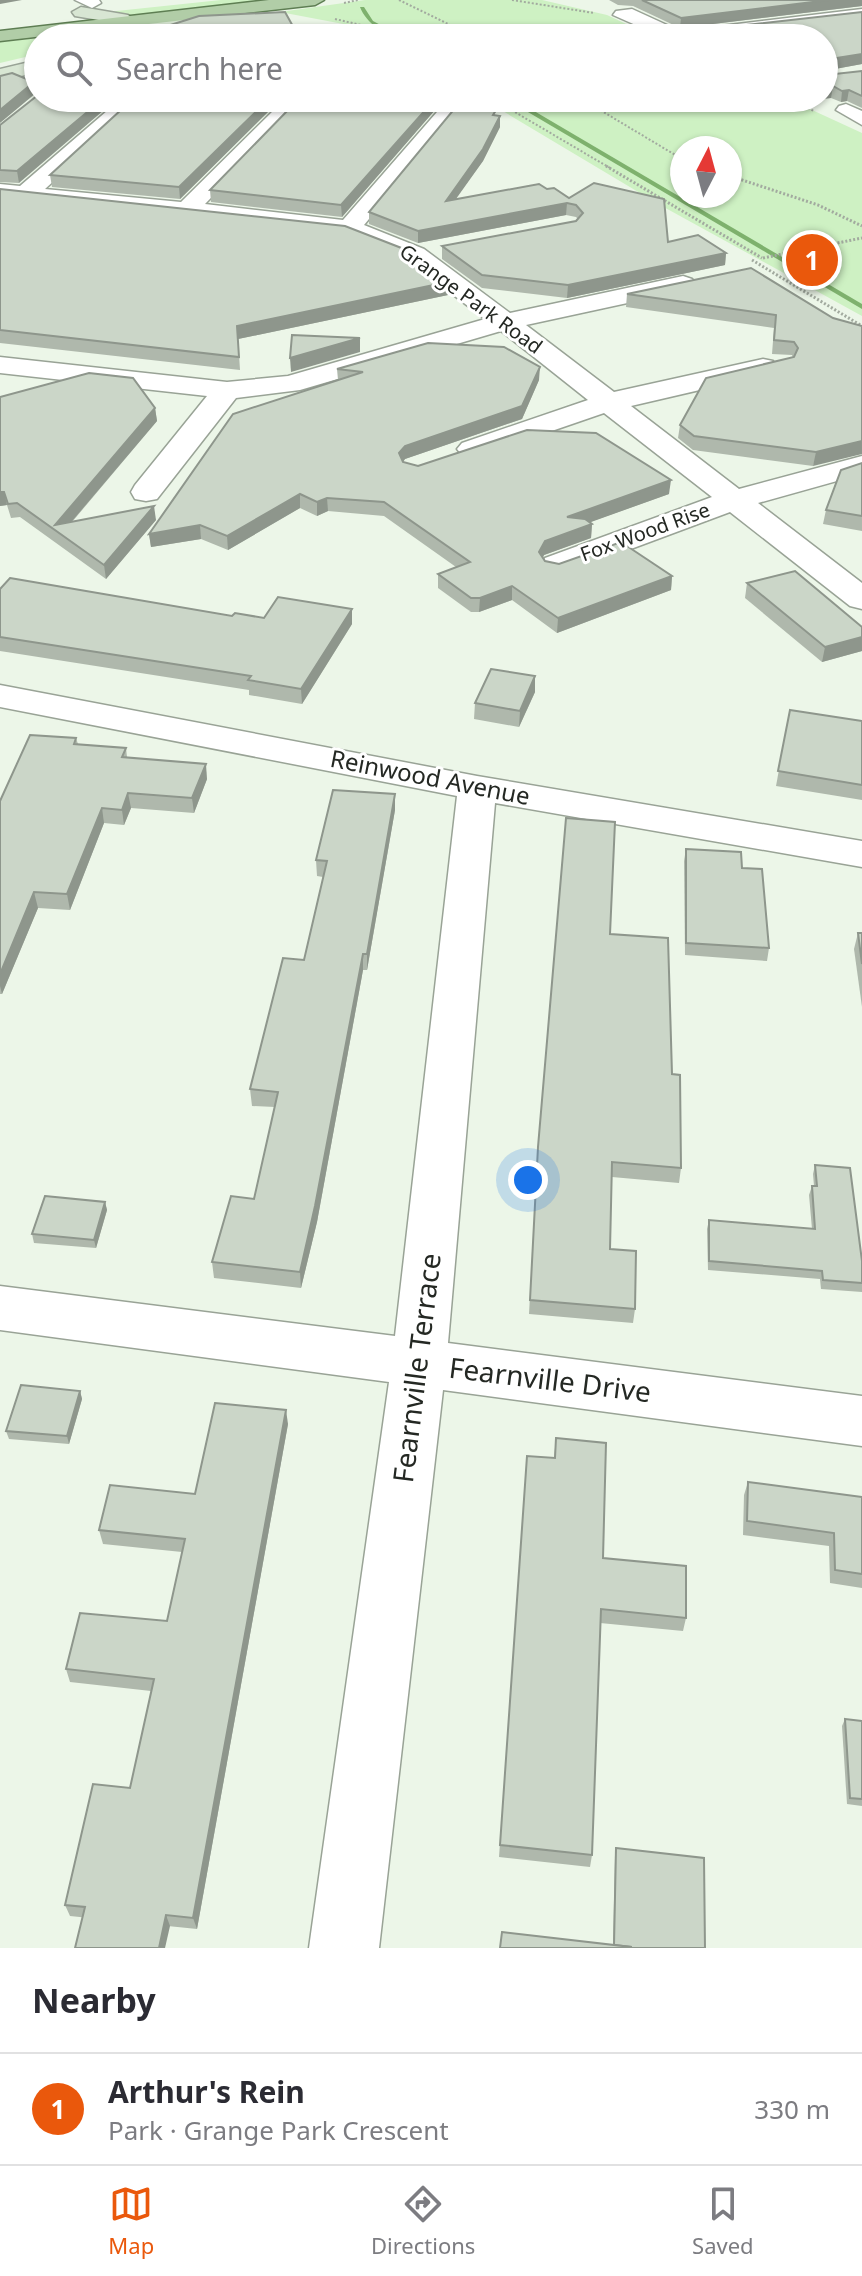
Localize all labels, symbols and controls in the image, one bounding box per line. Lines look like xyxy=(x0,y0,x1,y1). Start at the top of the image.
search box xyxy=(24,24,838,112)
icon: search xyxy=(52,46,96,90)
text: Search here xyxy=(116,48,283,89)
north arrow xyxy=(670,136,742,208)
pin: 1 xyxy=(786,230,838,290)
street label: Grange Park Road xyxy=(394,238,548,360)
street label: Fox Wood Rise xyxy=(576,496,713,568)
street label: Reinwood Avenue xyxy=(328,741,533,812)
your location xyxy=(508,1160,548,1200)
street label: Fearnville Terrace xyxy=(383,1251,449,1485)
street label: Fearnville Drive xyxy=(447,1348,653,1410)
text: Nearby xyxy=(32,1977,156,2023)
text: Arthur's Rein xyxy=(108,2071,305,2112)
text: 1 xyxy=(51,2091,65,2127)
text: 330 m xyxy=(754,2091,830,2127)
text: Park · Grange Park Crescent xyxy=(108,2112,449,2148)
tab: Map xyxy=(108,2182,154,2260)
tab: Directions xyxy=(371,2182,475,2260)
tab: Saved xyxy=(692,2182,754,2260)

